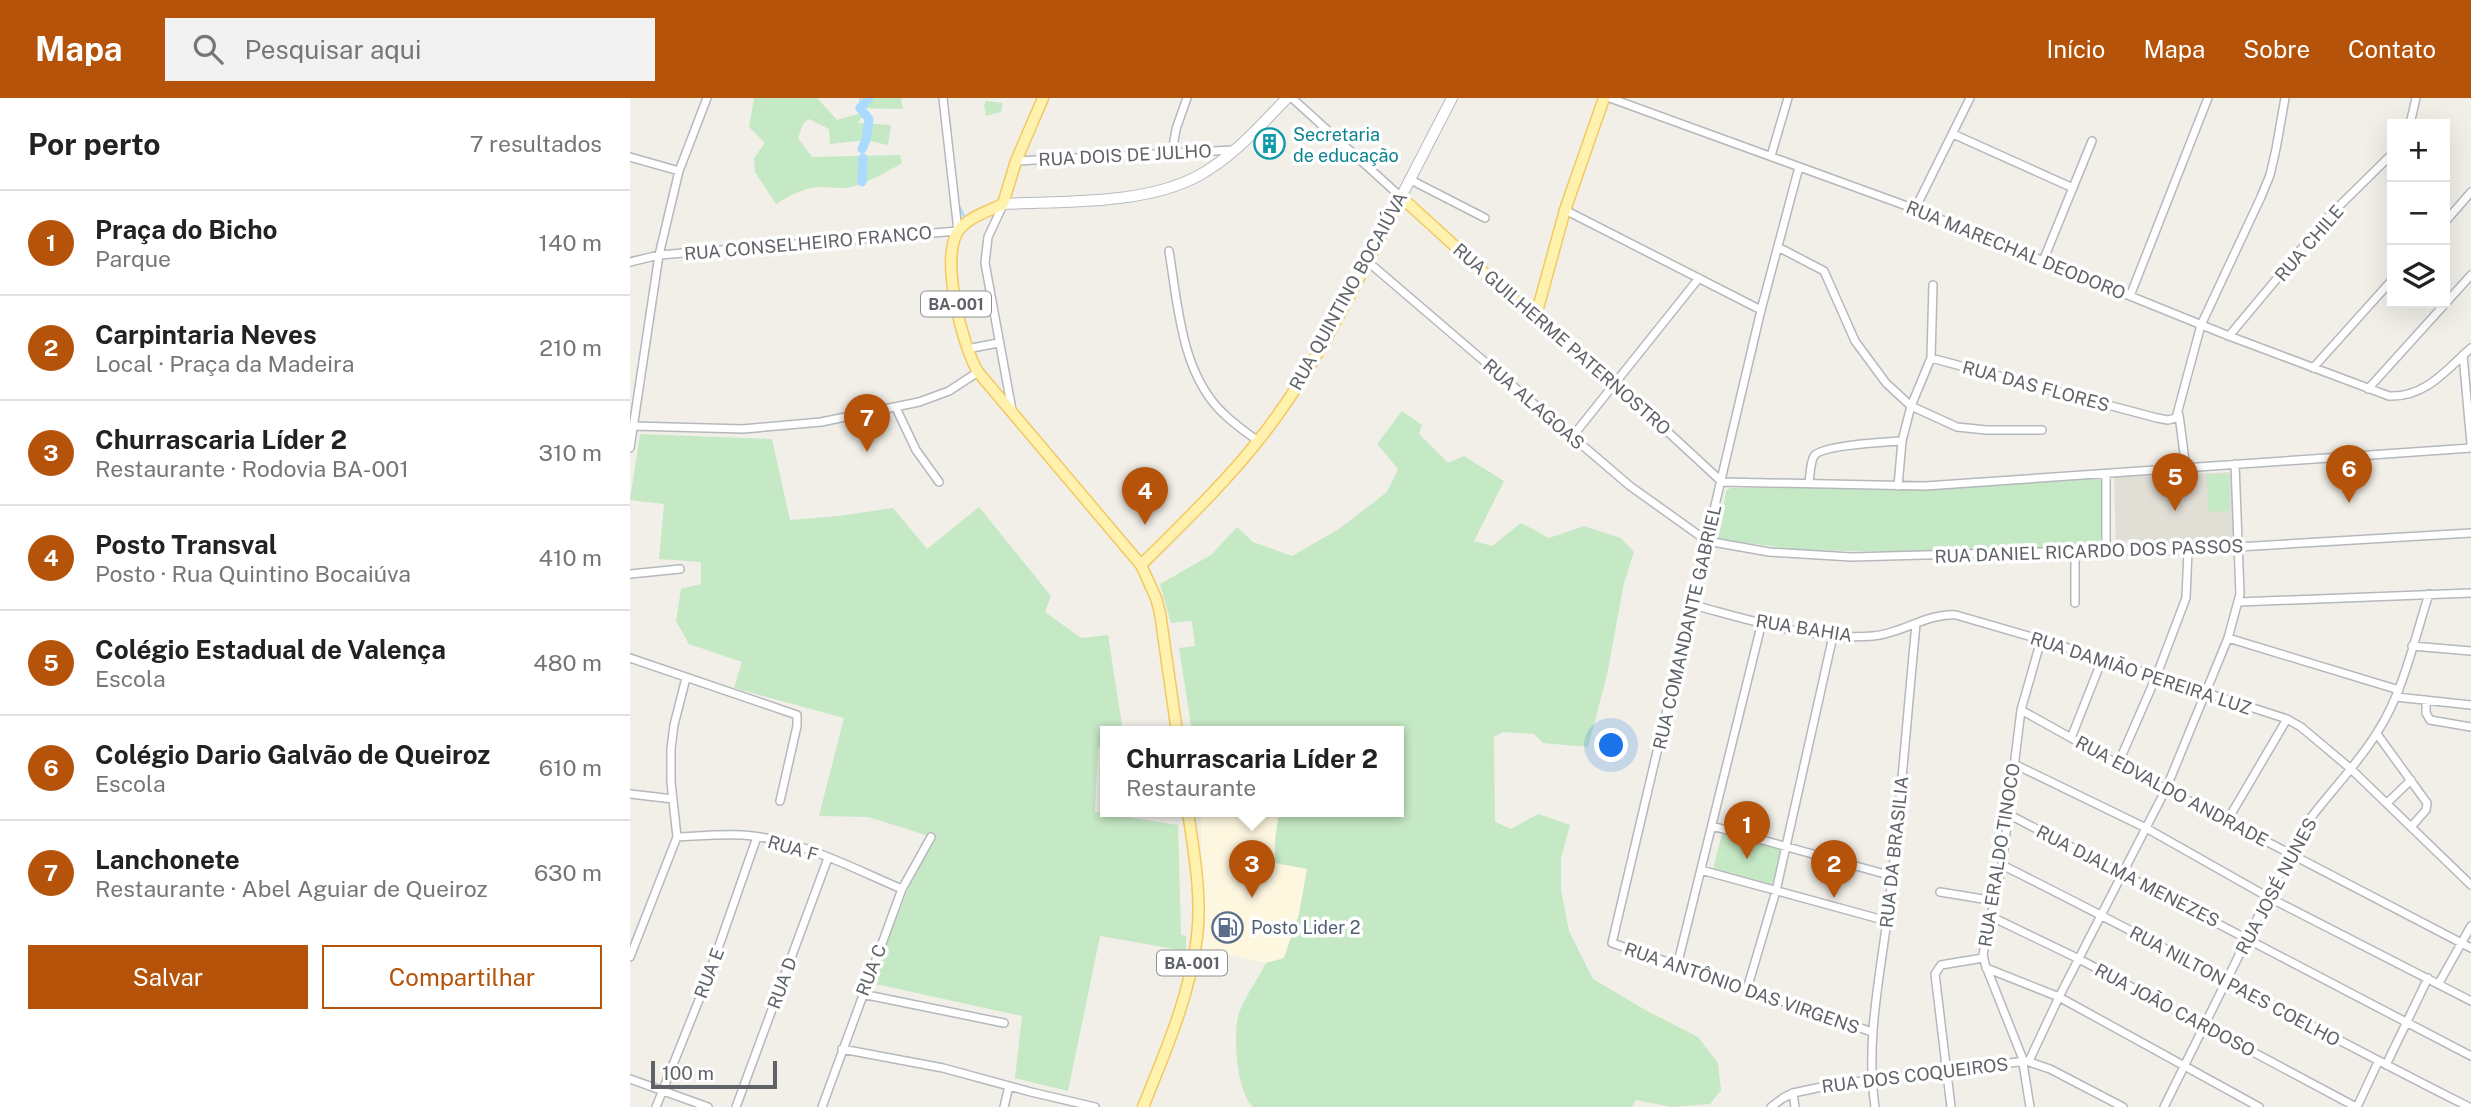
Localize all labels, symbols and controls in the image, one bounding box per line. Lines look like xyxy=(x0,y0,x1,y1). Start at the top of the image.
search box xyxy=(165,18,655,81)
text: Mapa xyxy=(35,30,123,68)
icon: search xyxy=(189,30,227,68)
text: Pesquisar aqui xyxy=(245,34,421,65)
text: Início xyxy=(2047,35,2105,63)
text: Mapa xyxy=(2143,35,2205,63)
text: Sobre xyxy=(2243,35,2310,63)
text: Contato xyxy=(2348,35,2436,63)
map controls xyxy=(2387,119,2450,308)
button: + xyxy=(2387,119,2450,182)
place label: Secretaria de educação xyxy=(1293,124,1399,166)
text: Por perto xyxy=(28,126,160,162)
building icon: Secretaria de educação xyxy=(1253,127,1287,161)
text: 7 resultados xyxy=(470,130,602,157)
street label: RUA DOIS DE JULHO xyxy=(1038,140,1212,170)
button: − xyxy=(2387,182,2450,245)
street label: RUA QUINTINO BOCAIÚVA xyxy=(1284,188,1411,394)
street label: RUA MARECHAL DEODORO xyxy=(1903,196,2129,304)
street label: RUA CHILE xyxy=(2270,201,2348,285)
text: Praça do Bicho xyxy=(95,214,278,245)
street label: RUA CONSELHEIRO FRANCO xyxy=(683,222,933,264)
text: 1 xyxy=(46,229,56,256)
text: 140 m xyxy=(539,229,602,256)
street label: RUA GUILHERME PATERNOSTRO xyxy=(1449,239,1675,439)
text: Parque xyxy=(95,245,171,272)
button: layers xyxy=(2387,245,2450,308)
road number: BA-001 xyxy=(921,292,991,316)
text: Carpintaria Neves xyxy=(95,319,317,350)
text: 2 xyxy=(44,334,58,361)
text: 210 m xyxy=(539,334,602,361)
text: Local · Praça da Madeira xyxy=(95,350,354,377)
street label: RUA ALAGOAS xyxy=(1479,354,1589,454)
street label: RUA DAS FLORES xyxy=(1960,356,2112,416)
pin: 7 xyxy=(844,394,890,452)
text: Churrascaria Líder 2 xyxy=(95,424,347,455)
text: 3 xyxy=(43,439,59,466)
text: 310 m xyxy=(539,439,602,466)
pin: 6 xyxy=(2326,445,2372,503)
pin: 5 xyxy=(2152,453,2198,511)
text: Restaurante · Rodovia BA-001 xyxy=(95,455,409,482)
pin: 4 xyxy=(1122,467,1168,525)
street label: RUA COMANDANTE GABRIEL xyxy=(1649,503,1725,751)
text: Posto Transval xyxy=(95,529,277,560)
street label: RUA DANIEL RICARDO DOS PASSOS xyxy=(1934,535,2244,567)
text: 4 xyxy=(43,544,59,571)
text: 410 m xyxy=(539,544,602,571)
text: Posto · Rua Quintino Bocaiúva xyxy=(95,560,411,587)
street label: RUA BAHIA xyxy=(1754,610,1854,646)
street label: RUA DAMIÃO PEREIRA LUZ xyxy=(2028,626,2255,719)
text: Colégio Estadual de Valença xyxy=(95,634,446,665)
text: 5 xyxy=(43,649,59,676)
text: 480 m xyxy=(533,649,602,676)
text: Escola xyxy=(95,665,166,692)
popup xyxy=(1100,726,1404,817)
your location xyxy=(1594,728,1628,762)
street label: RUA EDVALDO ANDRADE xyxy=(2072,731,2272,851)
text: Colégio Dario Galvão de Queiroz xyxy=(95,739,490,770)
text: Churrascaria Líder 2 xyxy=(1126,743,1378,774)
text: 6 xyxy=(43,754,59,781)
text: 610 m xyxy=(539,754,602,781)
street label: RUA ERALDO TINOCO xyxy=(1974,762,2024,948)
text: Escola xyxy=(95,770,166,797)
text: Restaurante xyxy=(1126,774,1256,801)
street label: RUA DA BRASILIA xyxy=(1876,775,1912,929)
pin: 1 xyxy=(1724,801,1770,859)
street label: RUA JOSÉ NUNES xyxy=(2230,814,2321,958)
street label: RUA DJALMA MENEZES xyxy=(2033,821,2223,931)
street label: RUA F xyxy=(765,831,821,865)
pin: 3 xyxy=(1229,840,1275,898)
pin: 2 xyxy=(1811,840,1857,898)
text: Lanchonete xyxy=(95,844,240,875)
text: 7 xyxy=(44,859,58,886)
text: 630 m xyxy=(534,859,602,886)
text: Restaurante · Abel Aguiar de Queiroz xyxy=(95,875,487,902)
fuel station icon: Posto Lider 2 xyxy=(1211,910,1245,944)
place label: Posto Lider 2 xyxy=(1251,917,1360,938)
street label: RUA NILTON PAES COELHO xyxy=(2126,922,2344,1050)
street label: RUA ANTÔNIO DAS VIRGENS xyxy=(1622,938,1862,1038)
street label: RUA C xyxy=(852,941,890,999)
button: Salvar xyxy=(28,945,308,1009)
button: Compartilhar xyxy=(322,945,602,1009)
street label: RUA E xyxy=(690,945,728,1001)
road number: BA-001 xyxy=(1157,950,1227,976)
street label: RUA D xyxy=(763,954,801,1012)
street label: RUA JOÃO CARDOSO xyxy=(2091,958,2259,1061)
street label: RUA DOS COQUEIROS xyxy=(1820,1053,2010,1097)
scale bar xyxy=(651,1058,777,1090)
text: 100 m xyxy=(662,1062,714,1084)

